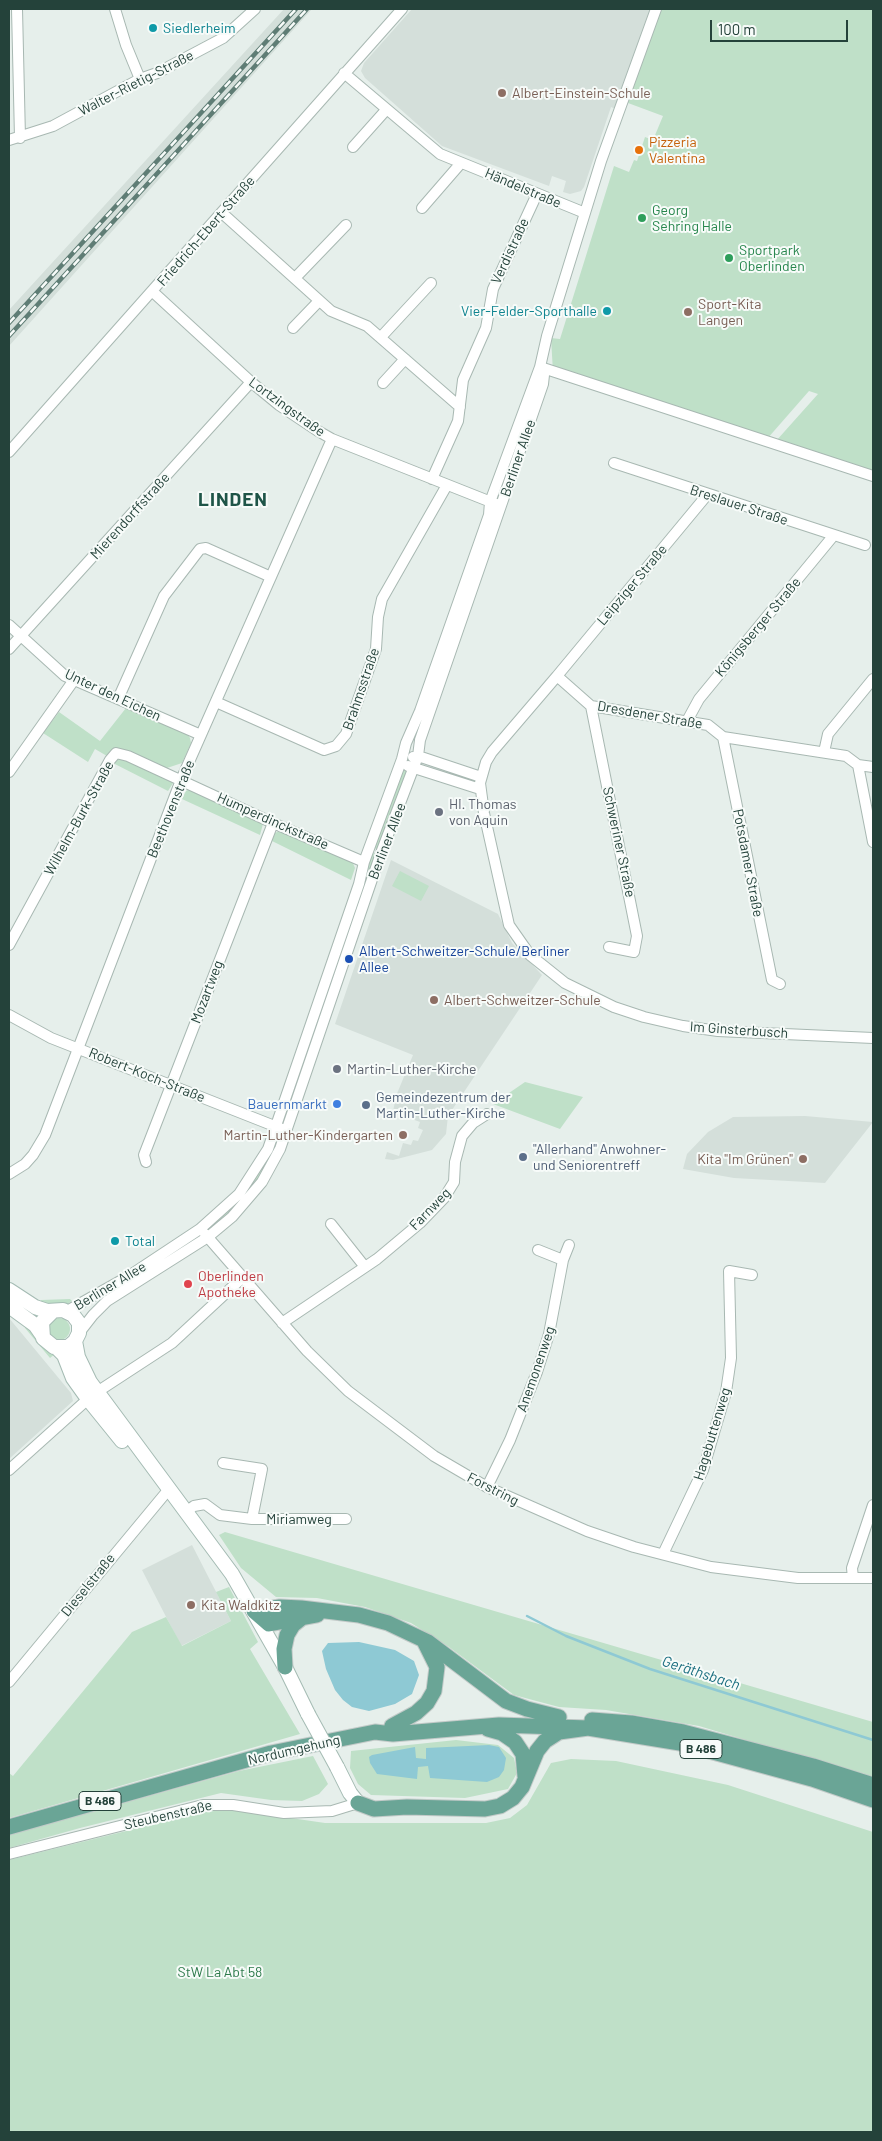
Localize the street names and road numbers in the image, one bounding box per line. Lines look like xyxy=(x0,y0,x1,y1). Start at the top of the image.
street label: Walter-Rietig-Straße xyxy=(76,47,196,119)
street label: Händelstraße xyxy=(482,164,564,212)
street label: Friedrich-Ebert-Straße xyxy=(154,173,258,289)
street label: Verdistraße xyxy=(487,215,533,287)
street label: Lortzingstraße xyxy=(246,374,328,440)
street label: Berliner Allee xyxy=(497,417,539,499)
street label: Mierendorffstraße xyxy=(87,469,173,563)
street label: Breslauer Straße xyxy=(688,481,790,529)
street label: Leipziger Straße xyxy=(593,541,671,629)
street label: Königsberger Straße xyxy=(712,574,804,680)
street label: Brahmsstraße xyxy=(339,646,383,732)
street label: Unter den Eichen xyxy=(62,665,164,725)
street label: Dresdener Straße xyxy=(596,697,704,733)
street label: Wilhelm-Burk-Straße xyxy=(41,758,117,878)
street label: Beethovenstraße xyxy=(144,758,198,860)
street label: Schweriner Straße xyxy=(599,785,639,899)
street label: Humperdinckstraße xyxy=(215,789,331,853)
street label: Berliner Allee xyxy=(365,800,409,882)
street label: Potsdamer Straße xyxy=(729,808,767,918)
street label: Mozartweg xyxy=(187,958,227,1026)
street label: Im Ginsterbusch xyxy=(689,1018,789,1042)
street label: Robert-Koch-Straße xyxy=(86,1044,208,1106)
street label: Farnweg xyxy=(406,1184,454,1234)
street label: Berliner Allee xyxy=(71,1258,149,1314)
street label: Anemonenweg xyxy=(513,1324,559,1414)
street label: Hagebuttenweg xyxy=(690,1386,734,1482)
street label: Forstring xyxy=(464,1469,522,1509)
street label: Miriamweg xyxy=(266,1511,332,1527)
street label: Dieselstraße xyxy=(57,1550,119,1620)
street label: Nordumgehung xyxy=(246,1731,342,1769)
road number: B 486 xyxy=(680,1740,722,1758)
road number: B 486 xyxy=(79,1792,121,1810)
street label: Steubenstraße xyxy=(122,1797,214,1833)

